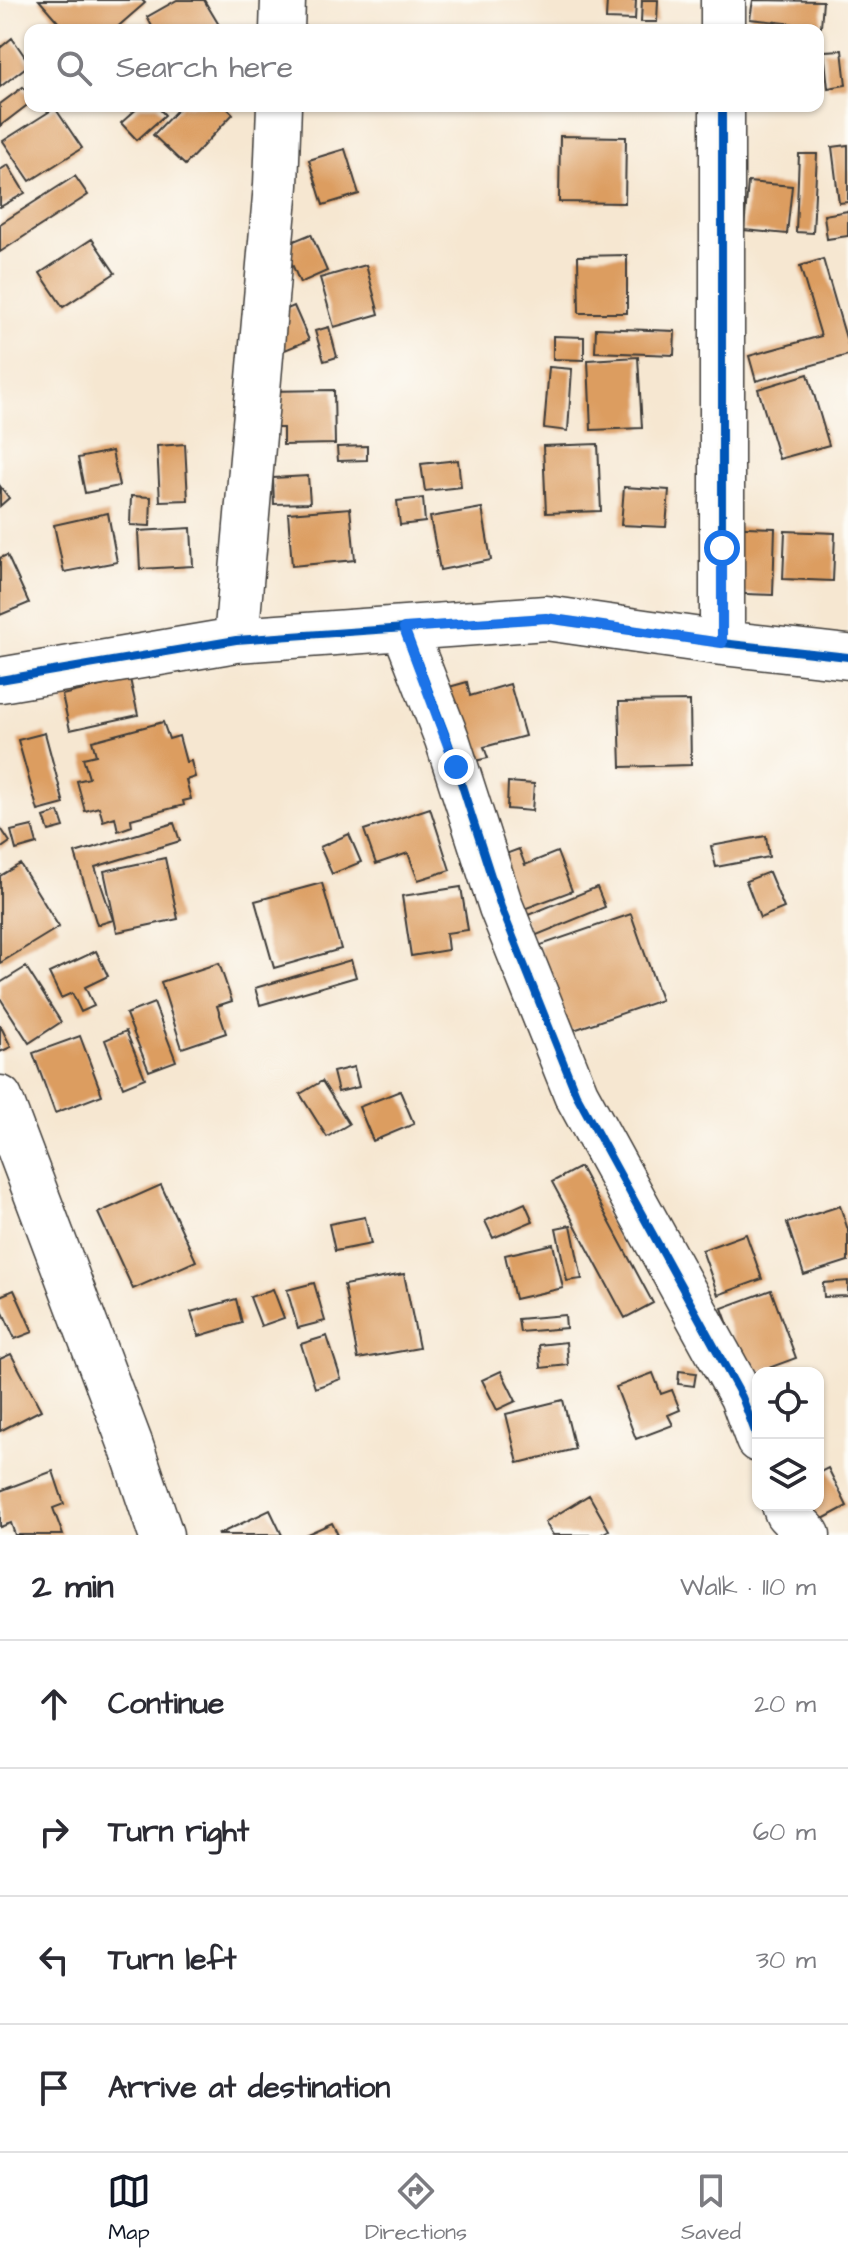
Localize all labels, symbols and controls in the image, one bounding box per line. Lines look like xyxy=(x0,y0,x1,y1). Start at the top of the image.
search box xyxy=(24,24,824,112)
icon: search xyxy=(52,46,96,90)
text: Search here xyxy=(116,47,293,89)
route start xyxy=(704,530,740,566)
route end xyxy=(438,749,474,785)
map controls xyxy=(752,1367,824,1511)
button: locate xyxy=(752,1367,824,1439)
button: layers xyxy=(752,1439,824,1511)
text: 2 min xyxy=(32,1563,114,1611)
text: Walk · 110 m xyxy=(680,1569,816,1605)
icon: ahead xyxy=(32,1682,76,1726)
text: Continue xyxy=(108,1683,224,1725)
text: 20 m xyxy=(754,1686,816,1722)
icon: right xyxy=(32,1810,76,1854)
text: Turn right xyxy=(108,1811,249,1853)
text: 60 m xyxy=(753,1814,816,1850)
icon: left xyxy=(32,1938,76,1982)
text: Turn left xyxy=(108,1939,236,1981)
text: 30 m xyxy=(756,1942,816,1978)
icon: arrive xyxy=(32,2066,76,2110)
text: Arrive at destination xyxy=(108,2067,390,2109)
tab: Map xyxy=(107,2169,151,2248)
tab: Directions xyxy=(365,2169,467,2248)
tab: Saved xyxy=(681,2169,741,2248)

